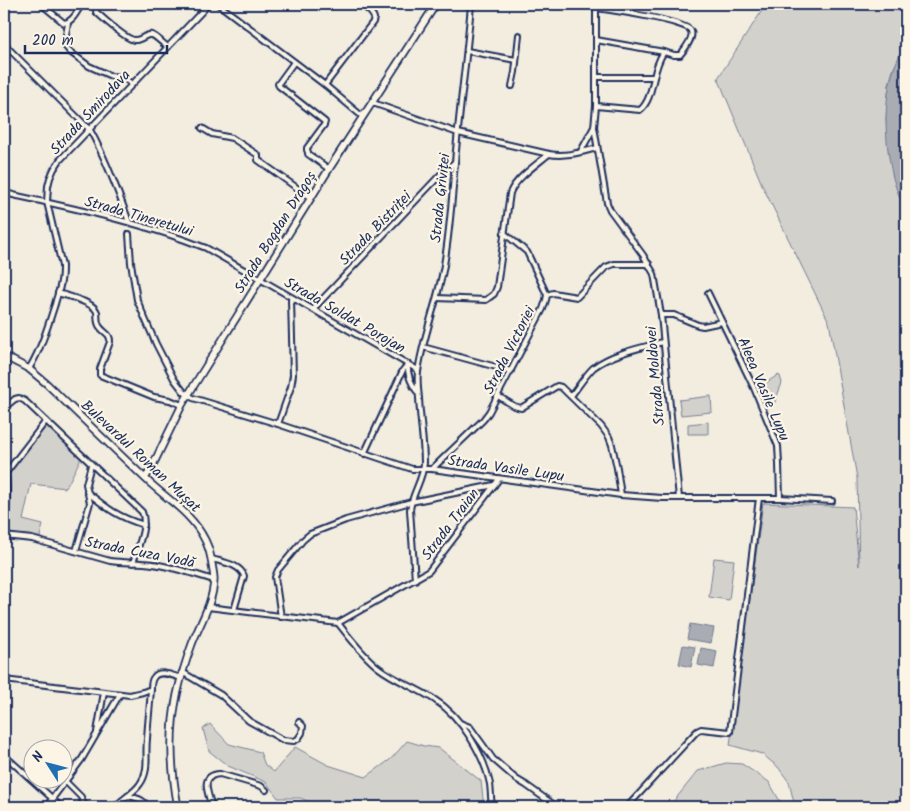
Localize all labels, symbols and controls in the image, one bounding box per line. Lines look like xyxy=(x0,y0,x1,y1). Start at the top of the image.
scale bar xyxy=(25,22,168,54)
text: 200 m xyxy=(32,29,74,53)
street label: Strada Smirodava xyxy=(45,64,137,161)
street label: Strada Griviței xyxy=(424,151,458,244)
street label: Strada Bogdan Dragoș xyxy=(228,166,324,298)
street label: Strada Bistriței xyxy=(334,185,419,272)
street label: Strada Tineretului xyxy=(82,190,197,244)
street label: Strada Soldat Porojan xyxy=(279,271,410,360)
street label: Strada Victoriei xyxy=(477,301,543,399)
street label: Strada Moldovei xyxy=(640,324,672,427)
street label: Aleea Vasile Lupu xyxy=(730,334,796,445)
street label: Bulevardul Roman Mușat xyxy=(75,395,206,519)
street label: Strada Vasile Lupu xyxy=(446,449,566,489)
street label: Strada Traian xyxy=(416,483,486,566)
street label: Strada Cuza Vodă xyxy=(83,531,199,576)
north arrow xyxy=(22,738,72,788)
text: N xyxy=(27,747,50,767)

